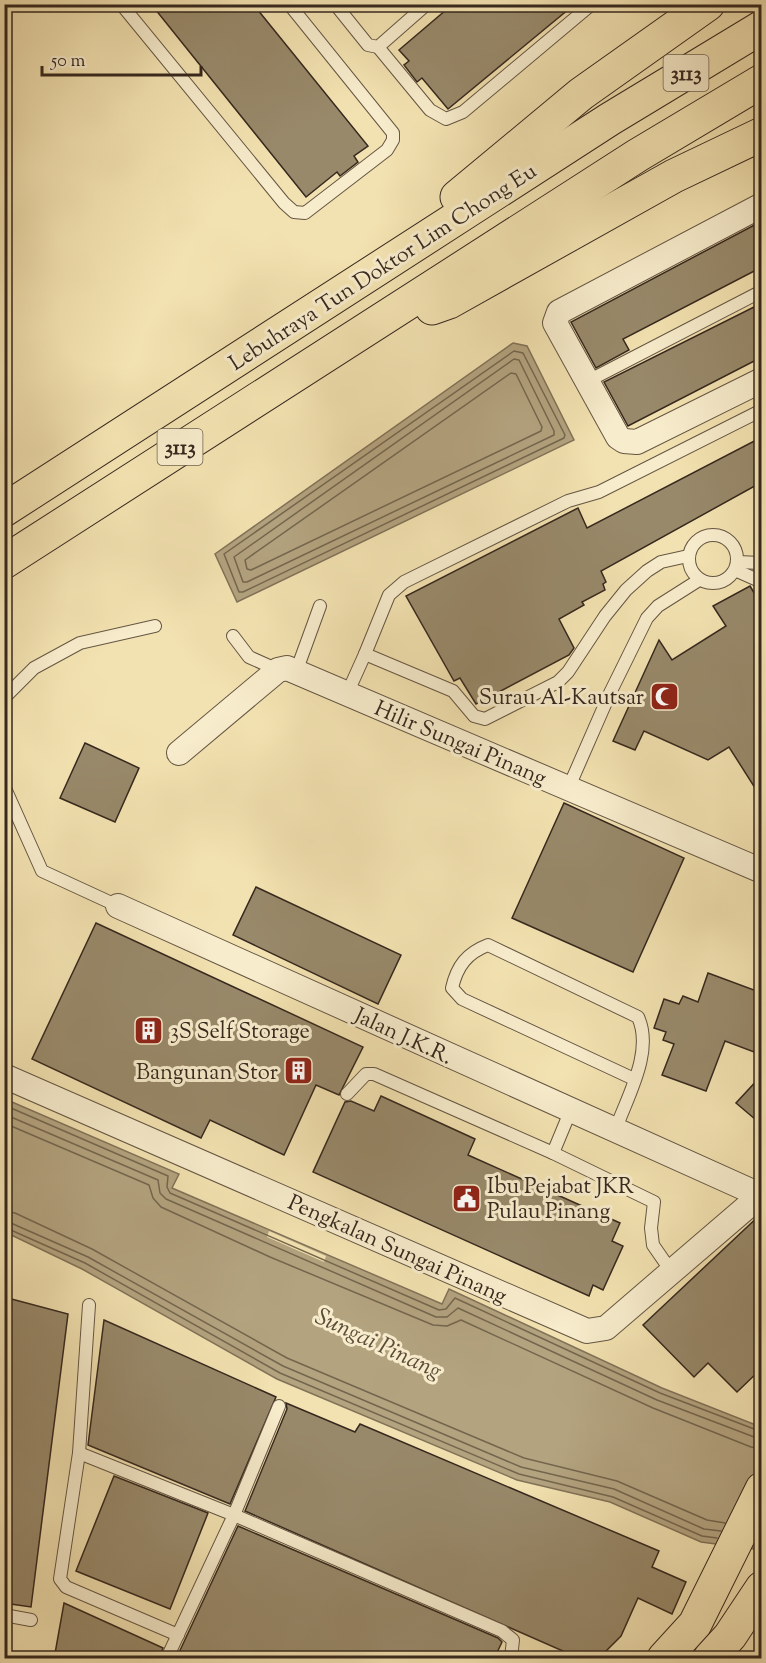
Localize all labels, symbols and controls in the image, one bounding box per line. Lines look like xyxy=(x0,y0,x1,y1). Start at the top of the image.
scale bar xyxy=(42,39,201,77)
text: 50 m xyxy=(50,49,86,75)
road number: 3113 xyxy=(664,55,708,91)
street label: Lebuhraya Tun Doktor Lim Chong Eu xyxy=(223,157,544,380)
road number: 3113 xyxy=(158,429,202,465)
mosque icon: Surau Al-Kautsar xyxy=(649,680,681,712)
place label: Surau Al-Kautsar xyxy=(479,683,644,715)
street label: Hilir Sungai Pinang xyxy=(369,694,551,796)
street label: Jalan J.K.R. xyxy=(347,1001,457,1074)
building icon: 3S Self Storage xyxy=(133,1014,165,1046)
place label: 3S Self Storage xyxy=(170,1017,310,1049)
building icon: Bangunan Stor xyxy=(283,1055,315,1087)
place label: Bangunan Stor xyxy=(136,1058,278,1090)
place label: Ibu Pejabat JKR Pulau Pinang xyxy=(487,1172,634,1229)
public building icon: Ibu Pejabat JKR Pulau Pinang xyxy=(450,1182,482,1214)
street label: Pengkalan Sungai Pinang xyxy=(282,1188,512,1314)
water label: Sungai Pinang xyxy=(309,1301,447,1389)

